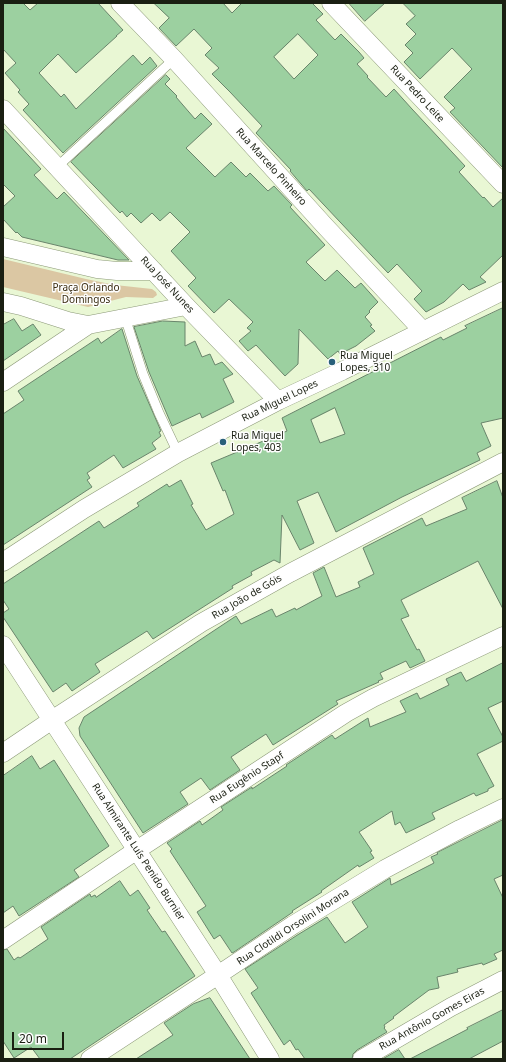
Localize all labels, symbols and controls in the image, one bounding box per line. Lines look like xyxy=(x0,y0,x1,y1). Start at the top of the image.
street label: Rua Pedro Leite xyxy=(387,63,447,125)
street label: Rua Marcelo Pinheiro xyxy=(233,126,309,208)
street label: Rua José Nunes xyxy=(138,254,196,316)
park label: Praça Orlando Domingos xyxy=(52,282,120,306)
place label: Rua Miguel Lopes, 310 xyxy=(340,350,393,374)
marker: Rua Miguel Lopes, 310 xyxy=(327,357,337,367)
street label: Rua Miguel Lopes xyxy=(240,377,320,425)
place label: Rua Miguel Lopes, 403 xyxy=(231,430,284,454)
marker: Rua Miguel Lopes, 403 xyxy=(218,437,228,447)
street label: Rua João de Góis xyxy=(210,572,284,622)
street label: Rua Eugênio Stapf xyxy=(208,750,286,806)
street label: Rua Almirante Luís Penido Burnier xyxy=(89,781,187,923)
street label: Rua Clotildi Orsolini Morana xyxy=(235,886,351,968)
street label: Rua Antônio Gomes Eiras xyxy=(377,985,487,1053)
scale bar xyxy=(14,1024,66,1050)
text: 20 m xyxy=(19,1030,47,1047)

